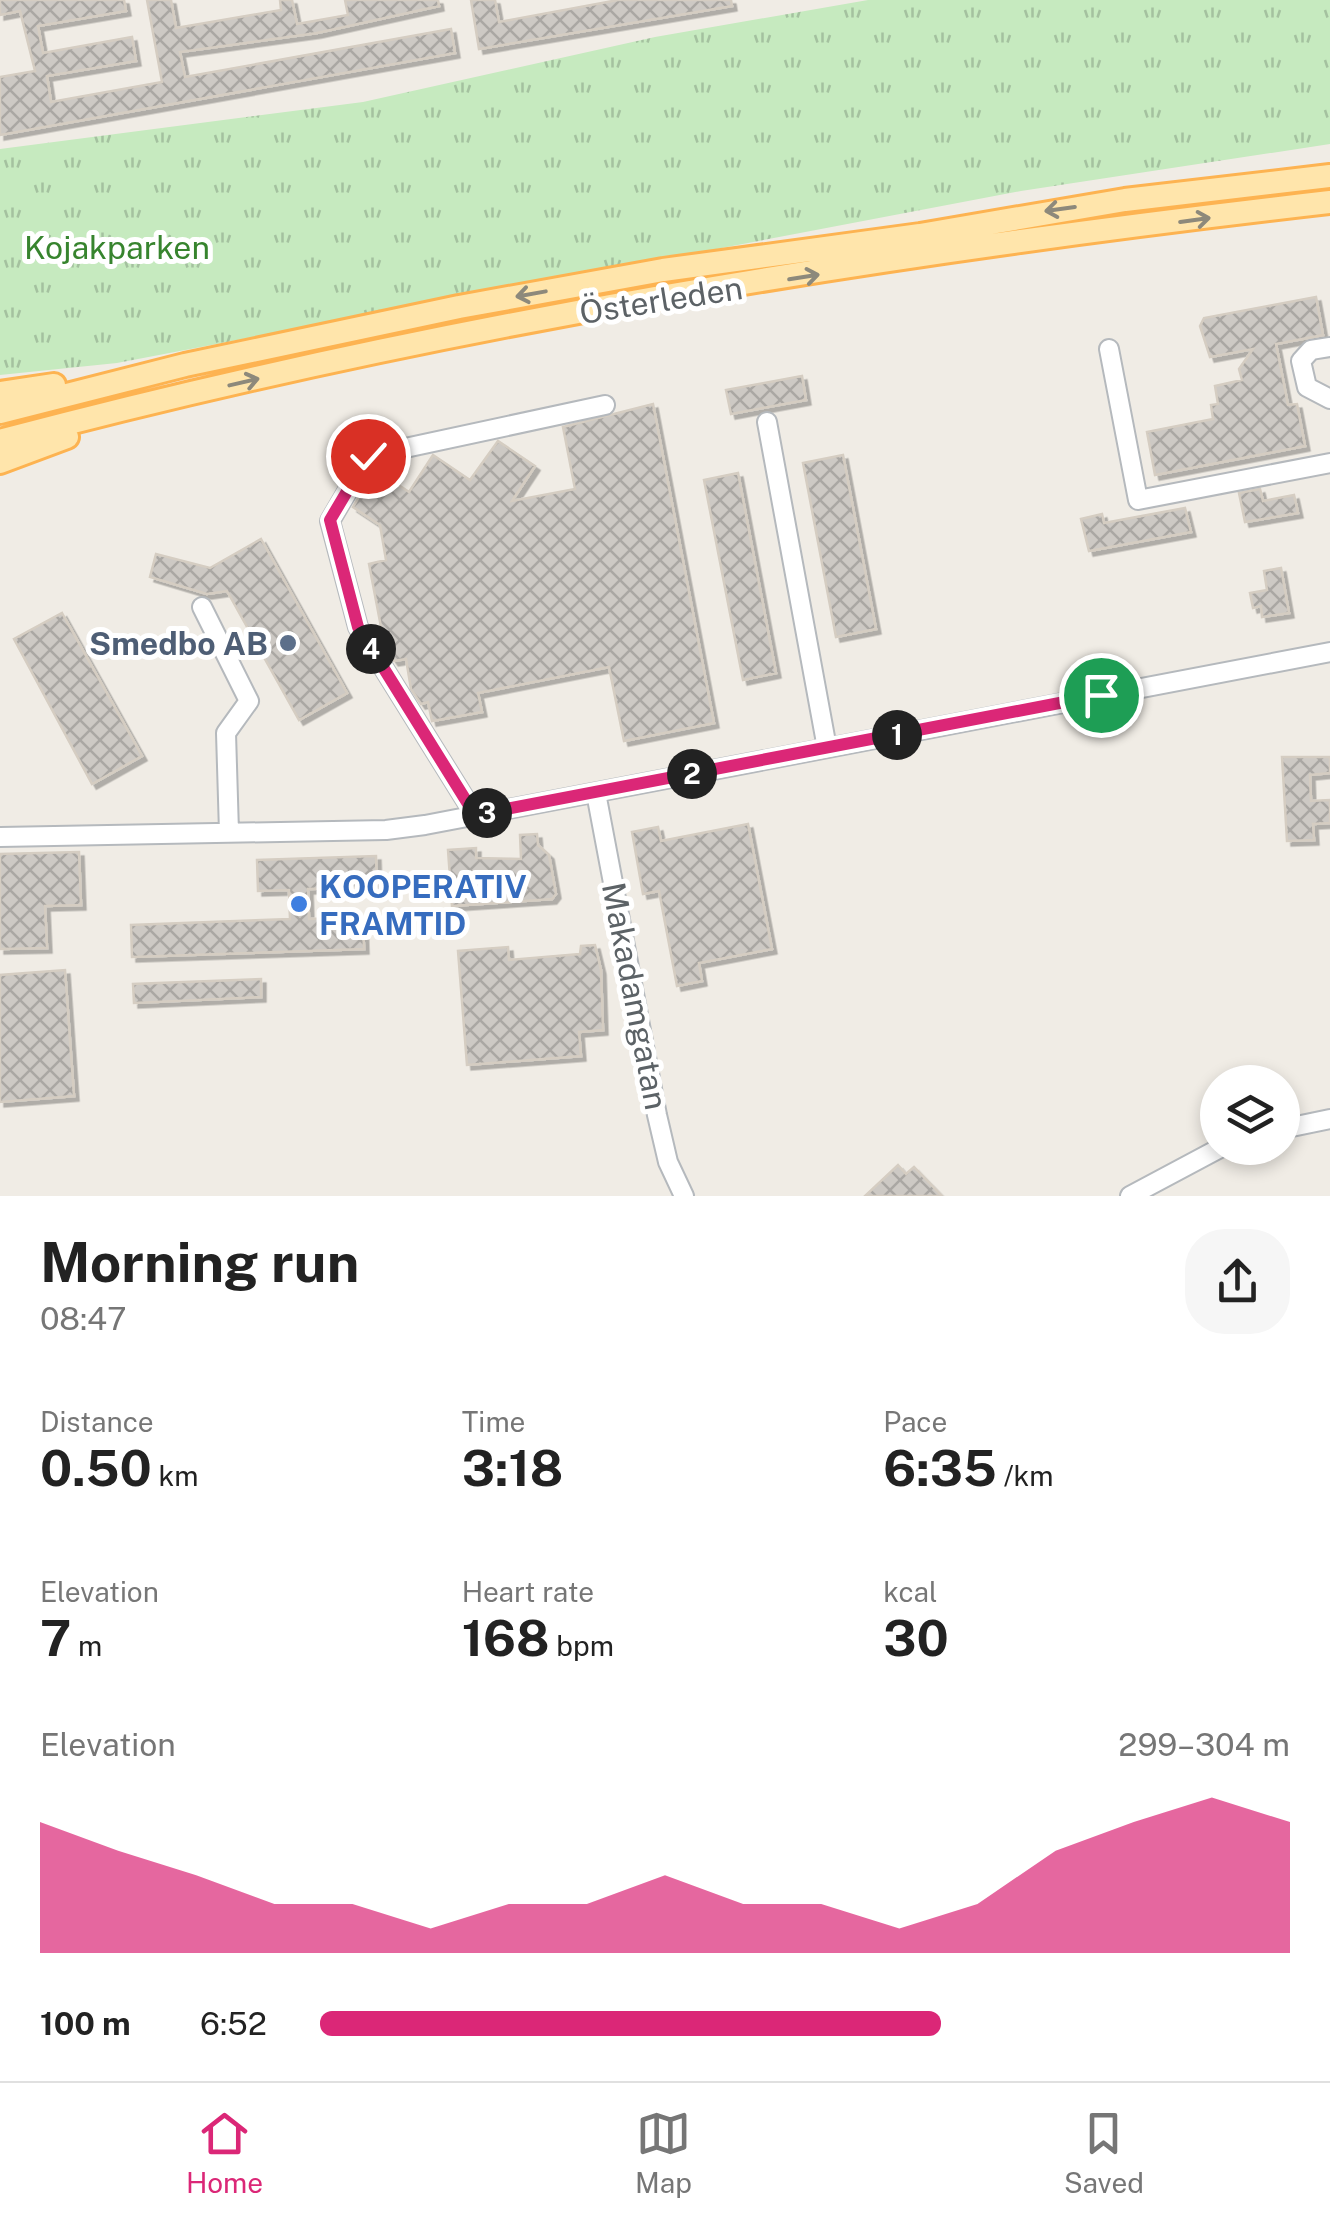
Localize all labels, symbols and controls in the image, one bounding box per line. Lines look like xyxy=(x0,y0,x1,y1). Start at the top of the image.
one-way arrow xyxy=(1044,201,1076,219)
one-way arrow xyxy=(1178,211,1210,229)
park label: Kojakparken xyxy=(24,229,210,266)
one-way arrow xyxy=(787,267,819,286)
street label: Österleden xyxy=(577,269,745,331)
one-way arrow xyxy=(516,285,548,304)
one-way arrow xyxy=(227,371,259,390)
pin xyxy=(326,414,411,499)
icon: check xyxy=(341,429,396,484)
pin: 4 xyxy=(346,624,396,674)
place label: Smedbo AB xyxy=(89,625,268,662)
marker: Smedbo AB xyxy=(277,632,299,654)
text: 4 xyxy=(362,632,380,665)
pin xyxy=(1059,653,1144,738)
icon: arrive xyxy=(1074,668,1129,723)
pin: 1 xyxy=(872,710,922,760)
text: 1 xyxy=(891,718,903,751)
pin: 2 xyxy=(667,749,717,799)
text: 2 xyxy=(683,757,701,790)
pin: 3 xyxy=(462,788,512,838)
text: 3 xyxy=(478,796,496,829)
place label: KOOPERATIV FRAMTID xyxy=(319,868,527,942)
street label: Makadamgatan xyxy=(595,879,675,1113)
marker: KOOPERATIV FRAMTID xyxy=(288,893,310,915)
map controls xyxy=(1200,1065,1300,1165)
button: layers xyxy=(1200,1065,1300,1165)
button: share xyxy=(1185,1229,1290,1334)
text: Morning run xyxy=(40,1230,359,1294)
text: 08:47 xyxy=(40,1300,126,1337)
text: Distance xyxy=(40,1405,154,1438)
text: Time xyxy=(462,1405,525,1438)
text: Pace xyxy=(883,1405,947,1438)
text: 0.50 xyxy=(40,1438,152,1497)
text: 3:18 xyxy=(462,1438,563,1497)
text: 6:35 xyxy=(883,1438,997,1497)
text: km xyxy=(152,1459,198,1492)
text: /km xyxy=(997,1459,1053,1492)
text: Elevation xyxy=(40,1575,159,1608)
text: Heart rate xyxy=(462,1575,594,1608)
text: kcal xyxy=(883,1575,937,1608)
text: 7 xyxy=(40,1608,71,1667)
text: 168 xyxy=(462,1608,549,1667)
text: 30 xyxy=(883,1608,949,1667)
text: m xyxy=(71,1629,102,1662)
text: bpm xyxy=(549,1629,614,1662)
text: Elevation xyxy=(40,1726,176,1763)
text: 299–304 m xyxy=(1118,1726,1290,1763)
text: 100 m xyxy=(40,2005,131,2042)
text: 6:52 xyxy=(200,2005,267,2042)
tab: Home xyxy=(186,2106,263,2199)
tab: Map xyxy=(635,2106,692,2199)
tab: Saved xyxy=(1064,2106,1144,2199)

